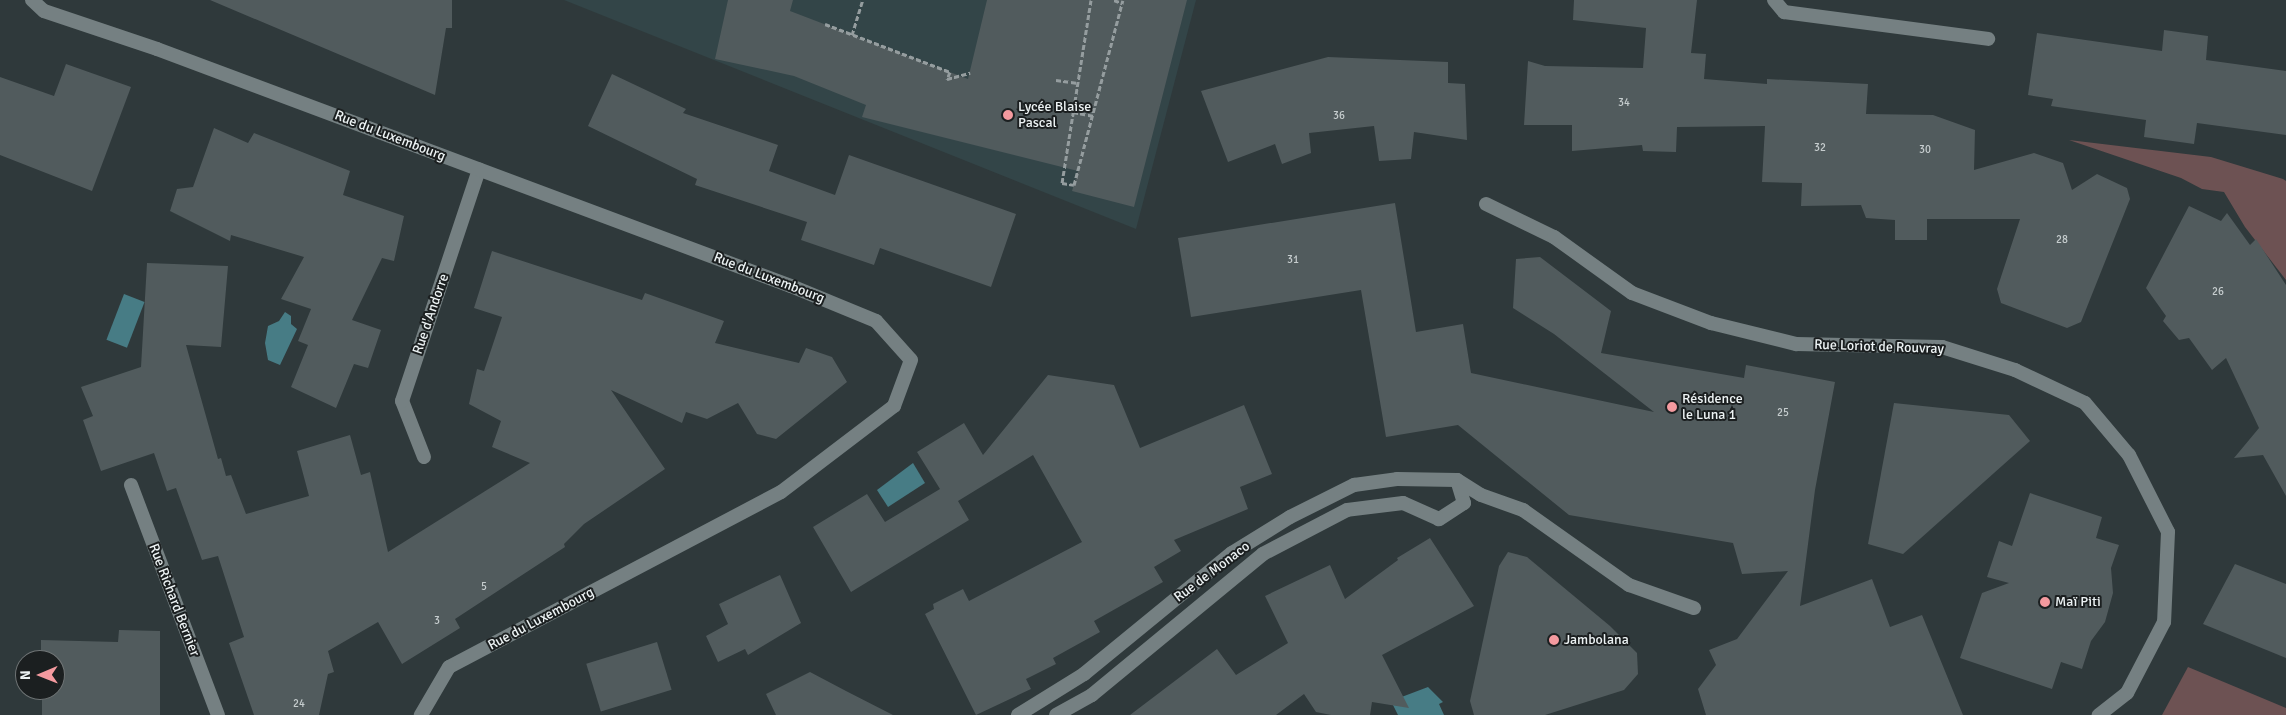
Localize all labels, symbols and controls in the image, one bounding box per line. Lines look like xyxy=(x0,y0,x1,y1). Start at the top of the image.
house number: 34 xyxy=(1618,96,1630,110)
place label: Lycée Blaise Pascal xyxy=(1018,99,1091,132)
street label: Rue du Luxembourg xyxy=(332,107,448,165)
marker: Lycée Blaise Pascal xyxy=(1002,109,1014,121)
house number: 36 xyxy=(1333,109,1345,123)
house number: 32 xyxy=(1814,141,1826,155)
house number: 30 xyxy=(1919,143,1931,157)
house number: 28 xyxy=(2056,233,2068,247)
street label: Rue du Luxembourg xyxy=(711,249,827,307)
house number: 31 xyxy=(1287,253,1299,267)
street label: Rue d'Andorre xyxy=(409,272,453,356)
house number: 26 xyxy=(2212,285,2224,299)
street label: Rue Loriot de Rouvray xyxy=(1814,336,1944,358)
place label: Résidence le Luna 1 xyxy=(1682,391,1743,424)
marker: Résidence le Luna 1 xyxy=(1666,401,1678,413)
house number: 25 xyxy=(1777,406,1789,420)
street label: Rue de Monaco xyxy=(1171,538,1253,606)
street label: Rue Richard Bernier xyxy=(145,541,203,659)
house number: 5 xyxy=(481,580,487,594)
street label: Rue du Luxembourg xyxy=(485,584,597,654)
place label: Maï Piti xyxy=(2055,594,2101,610)
marker: Maï Piti xyxy=(2039,596,2051,608)
house number: 3 xyxy=(434,614,440,628)
place label: Jambolana xyxy=(1564,632,1629,648)
marker: Jambolana xyxy=(1548,634,1560,646)
north arrow xyxy=(15,650,65,700)
text: N xyxy=(17,670,34,680)
house number: 24 xyxy=(293,697,305,711)

